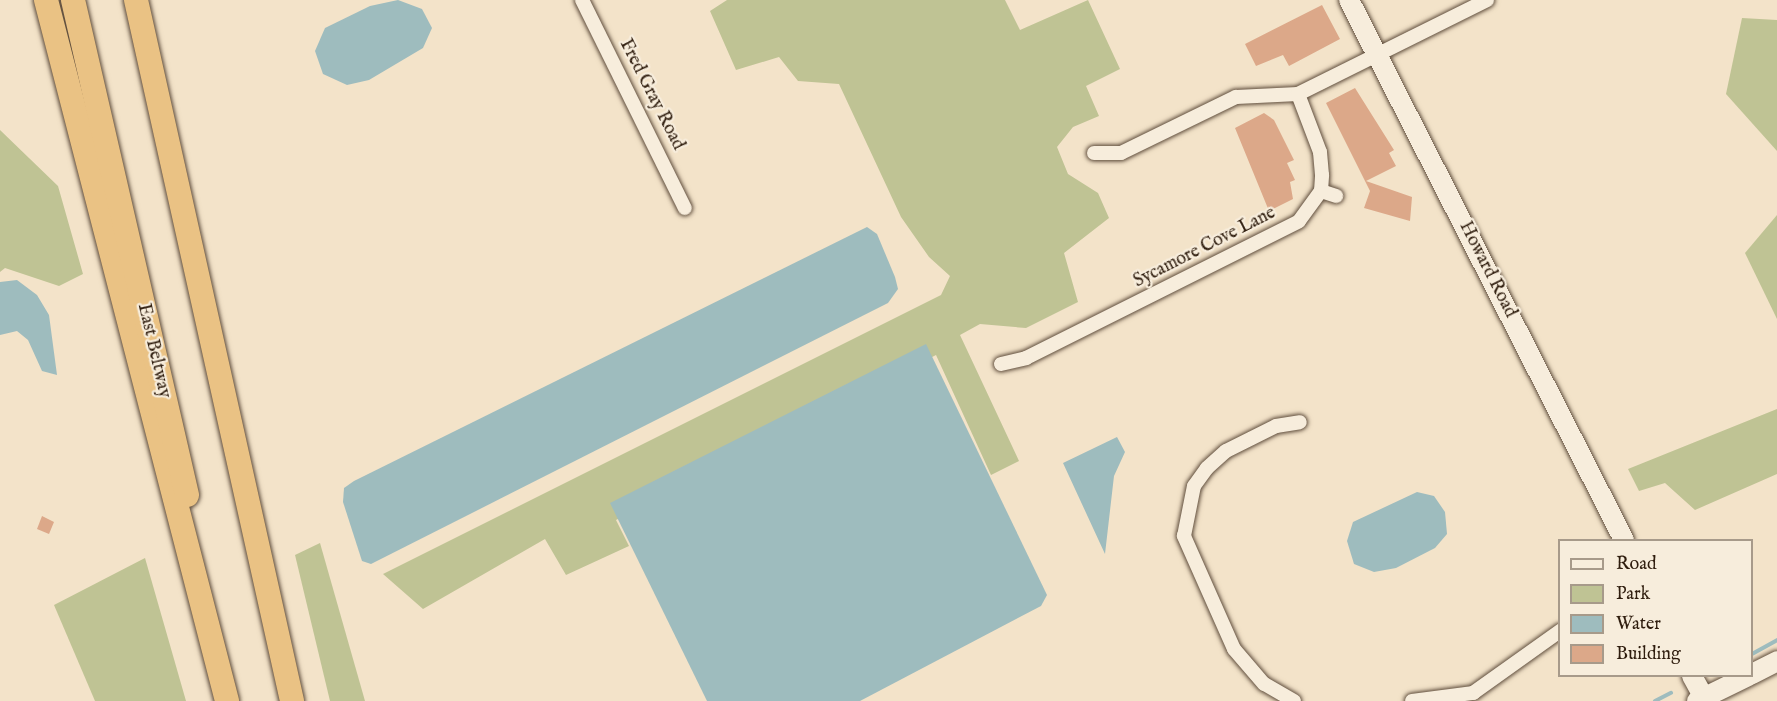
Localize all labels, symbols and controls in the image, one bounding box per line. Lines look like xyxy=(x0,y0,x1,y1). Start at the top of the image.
street label: Fred Gray Road xyxy=(614,36,688,154)
street label: Sycamore Cove Lane xyxy=(1130,203,1280,293)
street label: Howard Road xyxy=(1454,218,1520,322)
street label: East Beltway xyxy=(132,302,174,400)
legend xyxy=(1558,539,1753,677)
text: Road xyxy=(1616,553,1657,576)
text: Park xyxy=(1616,583,1650,606)
text: Water xyxy=(1616,613,1661,636)
text: Building xyxy=(1616,643,1681,666)

